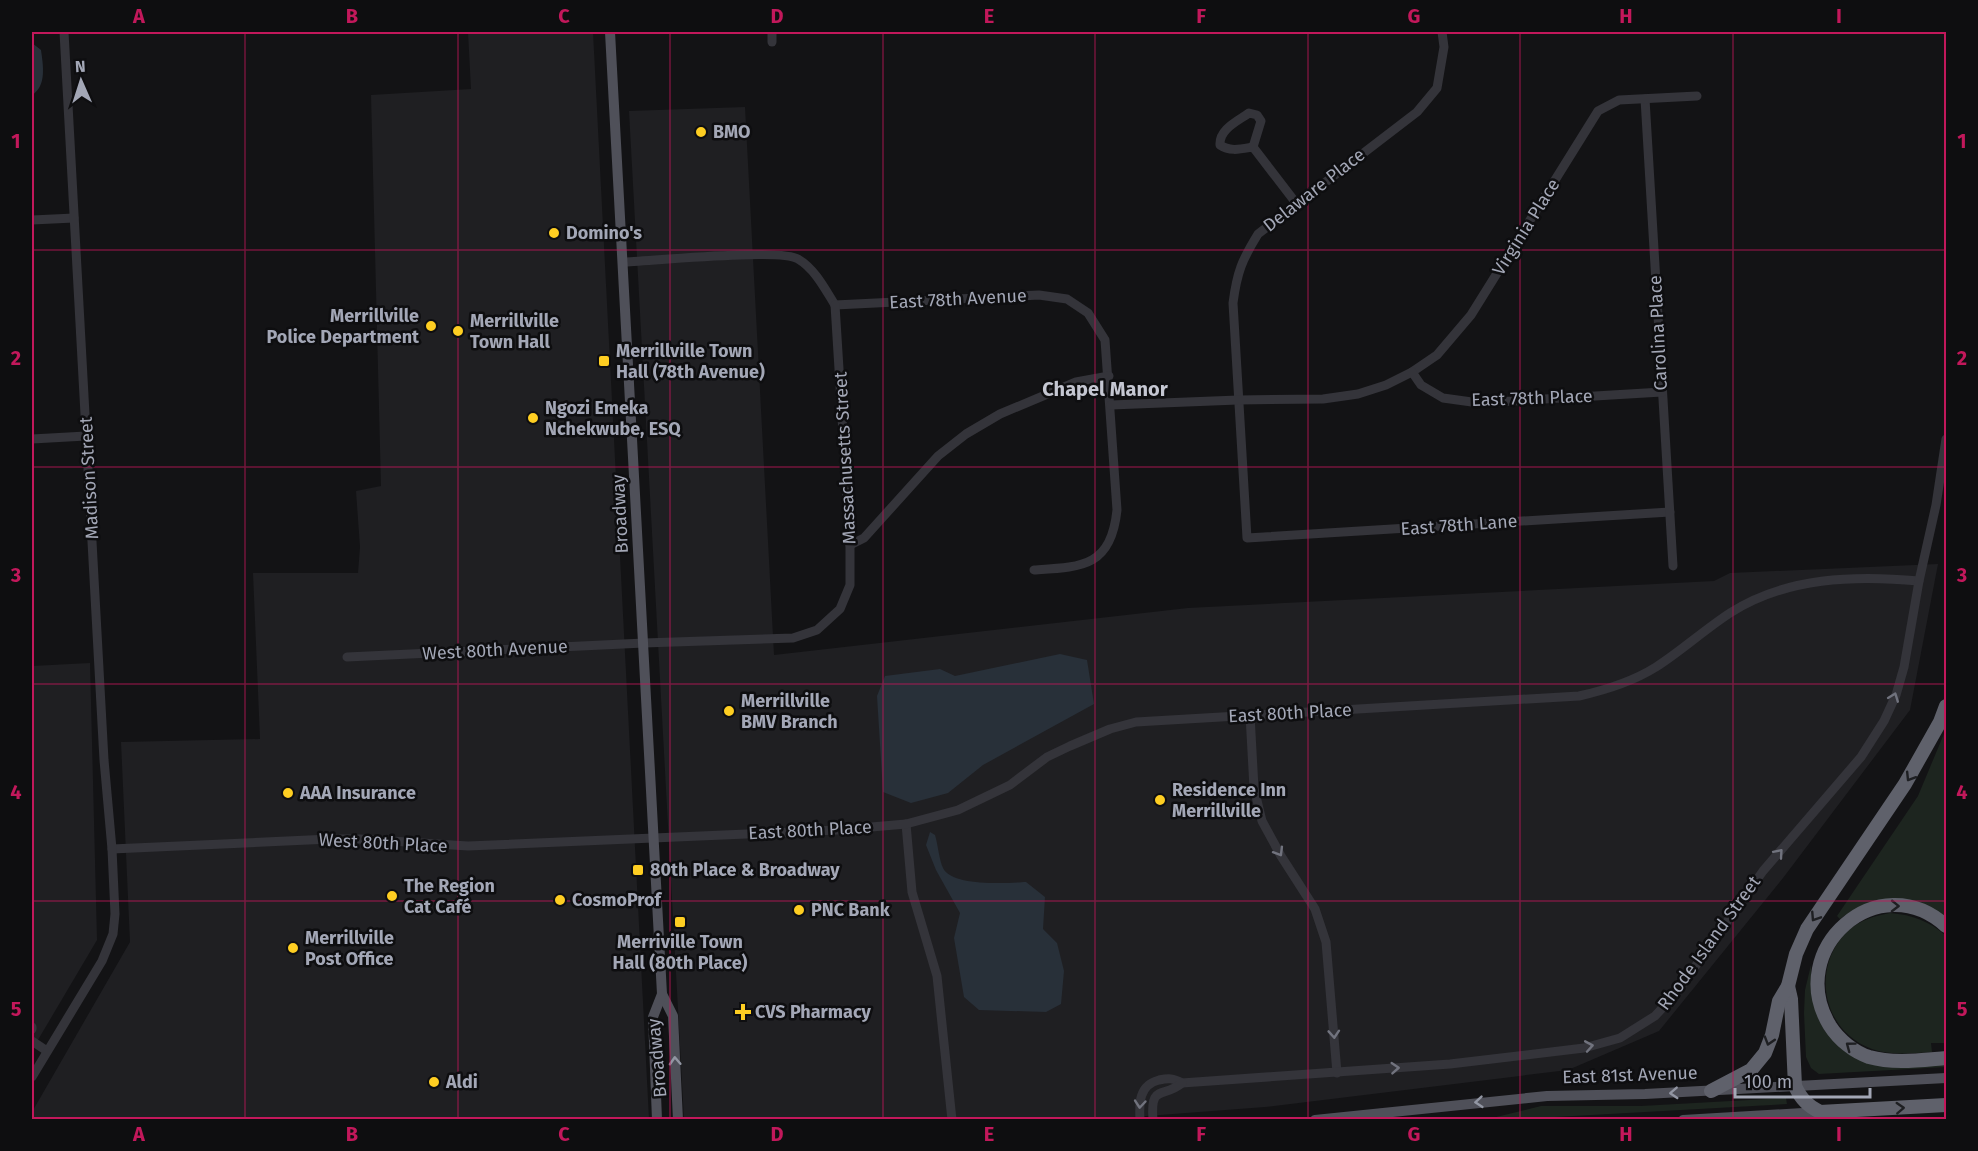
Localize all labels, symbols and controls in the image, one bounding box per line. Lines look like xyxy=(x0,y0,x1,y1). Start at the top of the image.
text: A xyxy=(132,4,146,28)
text: B xyxy=(346,4,358,28)
text: C xyxy=(558,4,570,28)
text: D xyxy=(770,4,784,28)
text: E xyxy=(984,4,994,28)
text: F xyxy=(1196,4,1206,28)
text: G xyxy=(1408,4,1420,28)
text: H xyxy=(1619,4,1633,28)
text: I xyxy=(1836,4,1842,28)
north arrow xyxy=(51,51,111,111)
text: N xyxy=(74,57,86,76)
place label: BMO xyxy=(713,121,751,143)
marker: BMO xyxy=(694,125,708,139)
text: 1 xyxy=(11,129,21,153)
text: 1 xyxy=(1957,129,1967,153)
street label: Delaware Place xyxy=(1259,143,1369,237)
street label: Virginia Place xyxy=(1488,175,1564,279)
place label: Domino's xyxy=(566,222,642,244)
marker: Domino's xyxy=(547,226,561,240)
street label: Carolina Place xyxy=(1644,275,1672,391)
street label: East 78th Avenue xyxy=(889,284,1027,314)
place label: Merrillville Police Department xyxy=(267,305,420,348)
place label: Merrillville Town Hall xyxy=(470,310,559,353)
marker: Merrillville Police Department xyxy=(424,319,438,333)
marker: Merrillville Town Hall xyxy=(451,324,465,338)
place label: Merrillville Town Hall (78th Avenue) xyxy=(616,340,765,383)
text: 2 xyxy=(11,346,21,370)
text: 2 xyxy=(1957,346,1967,370)
marker: Merrillville Town Hall (78th Avenue) xyxy=(597,354,611,368)
street label: Massachusetts Street xyxy=(829,371,861,545)
district label: Chapel Manor xyxy=(1042,377,1169,401)
street label: East 78th Place xyxy=(1471,385,1593,411)
place label: Ngozi Emeka Nchekwube, ESQ xyxy=(545,397,681,440)
marker: Ngozi Emeka Nchekwube, ESQ xyxy=(526,411,540,425)
street label: Madison Street xyxy=(75,416,103,540)
street label: Broadway xyxy=(607,474,633,554)
street label: East 78th Lane xyxy=(1400,510,1518,540)
text: 3 xyxy=(10,563,21,587)
text: 3 xyxy=(1956,563,1967,587)
street label: West 80th Avenue xyxy=(422,635,568,665)
place label: Merrillville BMV Branch xyxy=(741,690,838,733)
one-way arrow xyxy=(1887,692,1900,703)
street label: East 80th Place xyxy=(1228,699,1352,727)
marker: Merrillville BMV Branch xyxy=(722,704,736,718)
one-way arrow xyxy=(1905,771,1917,781)
place label: Residence Inn Merrillville xyxy=(1172,779,1286,822)
text: 4 xyxy=(10,780,22,804)
text: 4 xyxy=(1956,780,1968,804)
place label: AAA Insurance xyxy=(299,782,416,804)
marker: AAA Insurance xyxy=(281,786,295,800)
marker: Residence Inn Merrillville xyxy=(1153,793,1167,807)
street label: East 80th Place xyxy=(748,816,872,844)
street label: West 80th Place xyxy=(318,829,448,857)
one-way arrow xyxy=(1272,846,1283,856)
one-way arrow xyxy=(1772,849,1783,859)
place label: 80th Place & Broadway xyxy=(650,859,840,881)
marker: 80th Place & Broadway xyxy=(631,863,645,877)
street label: Rhode Island Street xyxy=(1653,871,1765,1015)
place label: The Region Cat Café xyxy=(404,875,495,918)
marker: The Region Cat Café xyxy=(385,889,399,903)
place label: CosmoProf xyxy=(572,889,663,911)
marker: CosmoProf xyxy=(553,893,567,907)
place label: PNC Bank xyxy=(811,899,891,921)
one-way arrow xyxy=(1890,900,1899,913)
marker: PNC Bank xyxy=(792,903,806,917)
one-way arrow xyxy=(1811,911,1822,922)
marker: Merriville Town Hall (80th Place) xyxy=(673,915,687,929)
place label: Merrillville Post Office xyxy=(305,927,394,970)
place label: Merriville Town Hall (80th Place) xyxy=(613,931,748,974)
marker: Merrillville Post Office xyxy=(286,941,300,955)
text: 5 xyxy=(11,997,22,1021)
text: 5 xyxy=(1957,997,1968,1021)
place label: CVS Pharmacy xyxy=(755,1001,872,1023)
marker: CVS Pharmacy xyxy=(736,1005,750,1019)
street label: Broadway xyxy=(643,1017,671,1098)
one-way arrow xyxy=(1328,1029,1341,1038)
one-way arrow xyxy=(1764,1035,1777,1046)
one-way arrow xyxy=(1584,1040,1594,1053)
one-way arrow xyxy=(1845,1042,1856,1053)
one-way arrow xyxy=(669,1057,682,1066)
one-way arrow xyxy=(1391,1061,1400,1074)
scale bar xyxy=(1735,1061,1870,1099)
street label: East 81st Avenue xyxy=(1562,1062,1698,1088)
place label: Aldi xyxy=(445,1071,478,1093)
text: 100 m xyxy=(1744,1071,1792,1093)
marker: Aldi xyxy=(427,1075,441,1089)
one-way arrow xyxy=(1669,1086,1678,1099)
one-way arrow xyxy=(1475,1095,1484,1108)
one-way arrow xyxy=(1134,1099,1147,1108)
one-way arrow xyxy=(1895,1101,1904,1114)
text: A xyxy=(132,1122,146,1146)
text: B xyxy=(346,1122,358,1146)
text: C xyxy=(558,1122,570,1146)
text: D xyxy=(770,1122,784,1146)
text: E xyxy=(984,1122,994,1146)
text: F xyxy=(1196,1122,1206,1146)
text: G xyxy=(1408,1122,1420,1146)
text: H xyxy=(1619,1122,1633,1146)
text: I xyxy=(1836,1122,1842,1146)

